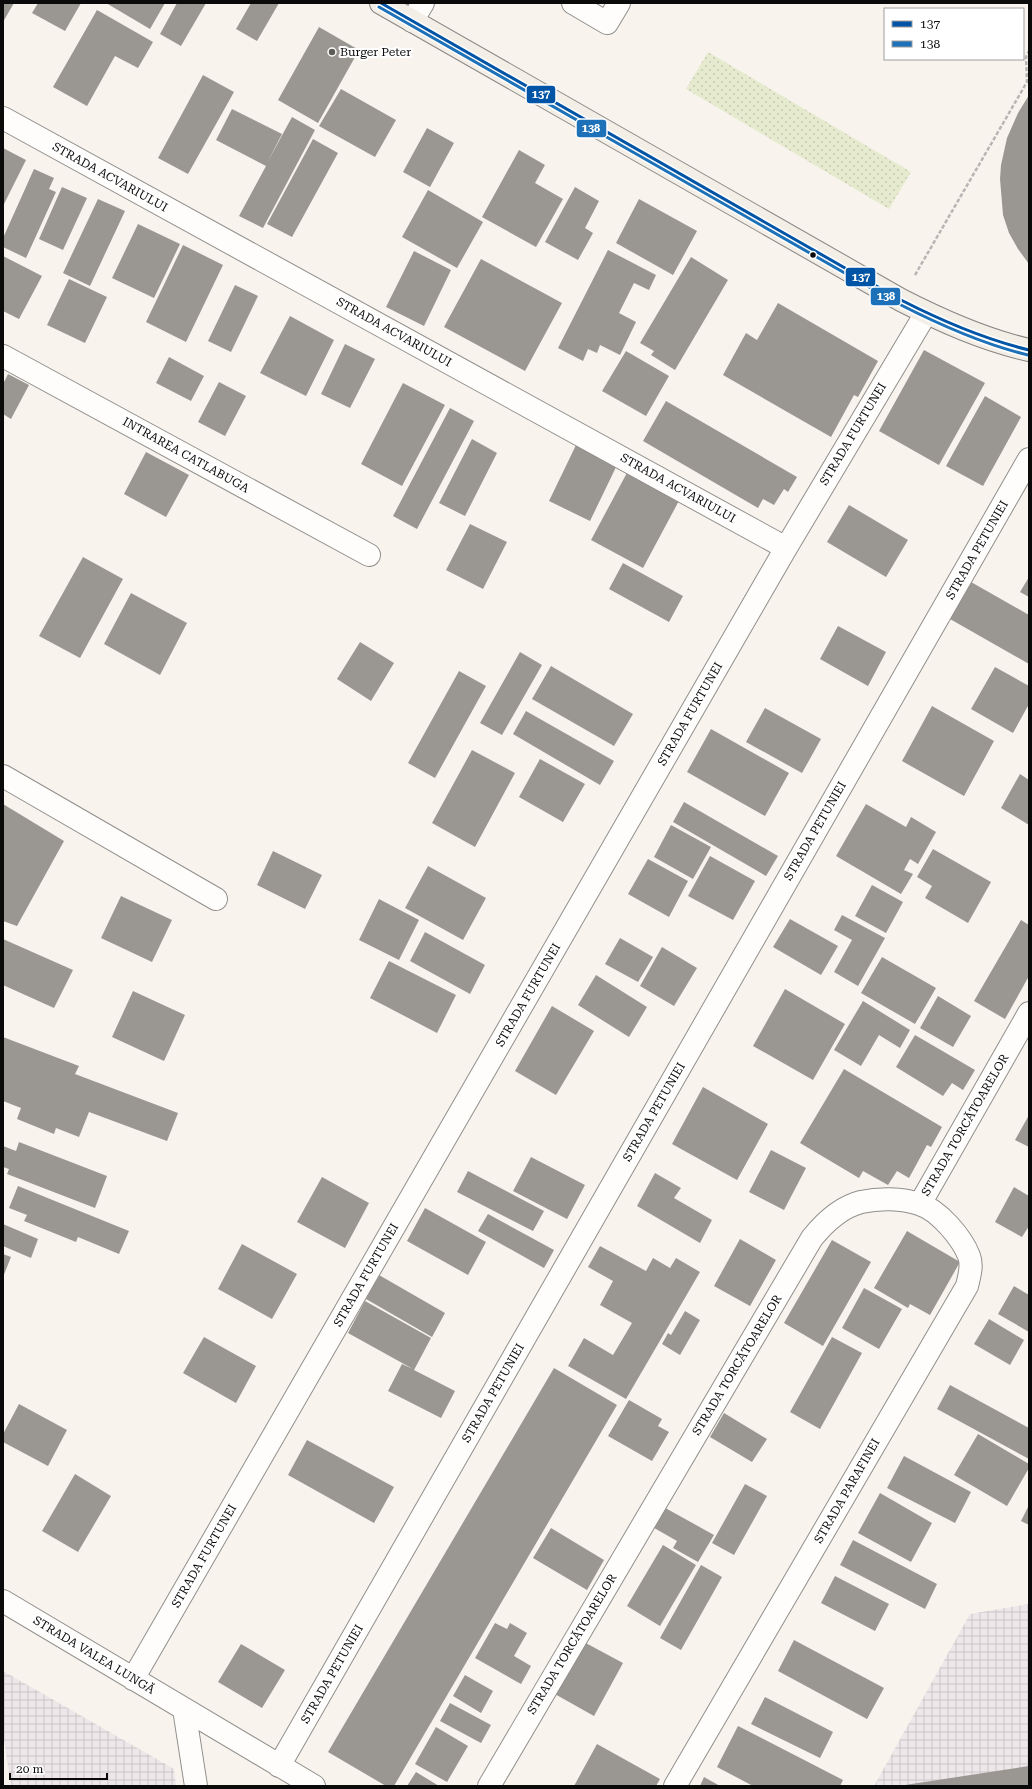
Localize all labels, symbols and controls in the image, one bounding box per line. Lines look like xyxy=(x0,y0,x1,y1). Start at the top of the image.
legend xyxy=(884,8,1024,60)
text: 137 xyxy=(920,17,940,31)
text: 138 xyxy=(920,37,940,51)
place label: Burger Peter xyxy=(340,45,411,59)
marker: Burger Peter xyxy=(327,47,337,57)
line badge: 137 xyxy=(526,85,556,104)
text: 137 xyxy=(532,88,550,101)
line badge: 138 xyxy=(576,119,607,138)
text: 138 xyxy=(582,122,600,135)
street label: STRADA ACVARIULUI xyxy=(50,139,170,215)
unlabelled marker xyxy=(808,250,818,260)
line badge: 137 xyxy=(845,267,876,287)
text: 137 xyxy=(852,271,870,284)
line badge: 138 xyxy=(870,287,901,306)
text: 138 xyxy=(877,290,895,303)
street label: STRADA ACVARIULUI xyxy=(334,294,454,370)
street label: STRADA FURTUNEI xyxy=(817,380,889,488)
street label: INTRAREA CATLABUGA xyxy=(120,414,252,496)
street label: STRADA ACVARIULUI xyxy=(618,450,738,526)
street label: STRADA PETUNIEI xyxy=(943,498,1011,602)
street label: STRADA FURTUNEI xyxy=(655,660,725,768)
street label: STRADA PETUNIEI xyxy=(781,779,849,883)
street label: STRADA FURTUNEI xyxy=(493,941,563,1049)
street label: STRADA TORCĂTOARELOR xyxy=(919,1051,1012,1198)
street label: STRADA PETUNIEI xyxy=(620,1060,688,1164)
street label: STRADA FURTUNEI xyxy=(331,1221,401,1329)
street label: STRADA TORCĂTOARELOR xyxy=(689,1292,785,1438)
street label: STRADA PETUNIEI xyxy=(459,1341,527,1445)
street label: STRADA PARAFINEI xyxy=(811,1436,883,1546)
street label: STRADA FURTUNEI xyxy=(169,1502,239,1610)
street label: STRADA TORCĂTOARELOR xyxy=(524,1571,620,1717)
street label: STRADA VALEA LUNGĂ xyxy=(31,1613,158,1697)
street label: STRADA PETUNIEI xyxy=(298,1622,366,1726)
scale bar xyxy=(10,1755,107,1781)
text: 20 m xyxy=(16,1762,43,1776)

